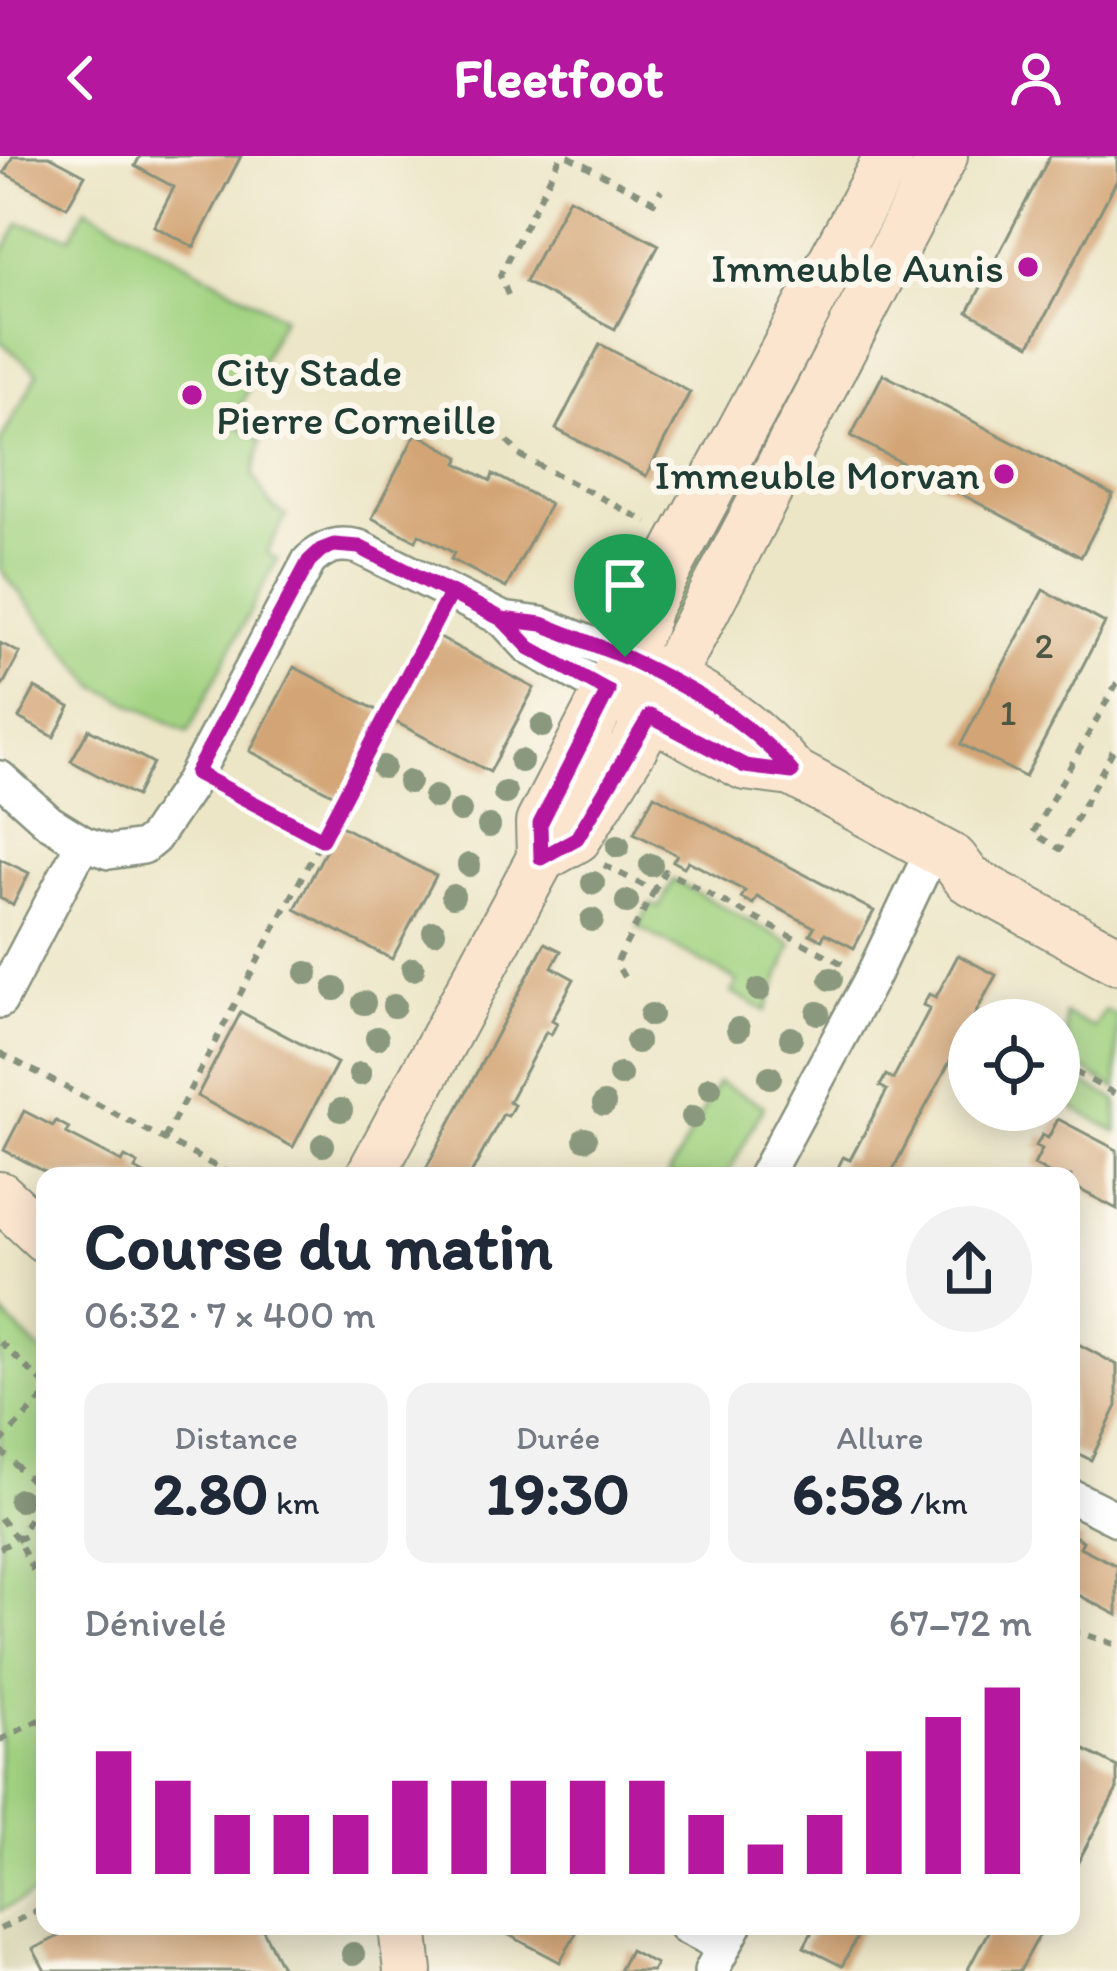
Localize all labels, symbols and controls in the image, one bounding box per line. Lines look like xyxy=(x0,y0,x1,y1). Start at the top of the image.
icon: back xyxy=(48,45,114,111)
icon: person xyxy=(1003,45,1069,111)
text: Fleetfoot xyxy=(453,46,664,111)
place label: Immeuble Aunis xyxy=(711,242,1004,293)
marker: Immeuble Aunis xyxy=(1015,254,1041,280)
place label: City Stade Pierre Corneille xyxy=(216,346,496,445)
marker: City Stade Pierre Corneille xyxy=(179,382,205,408)
place label: Immeuble Morvan xyxy=(654,449,980,500)
marker: Immeuble Morvan xyxy=(991,461,1017,487)
pin xyxy=(574,534,676,657)
icon: arrive xyxy=(592,552,658,618)
house number: 2 xyxy=(1035,624,1054,667)
house number: 1 xyxy=(1000,691,1016,734)
map controls xyxy=(948,999,1080,1131)
button: locate xyxy=(948,999,1080,1131)
text: Course du matin xyxy=(84,1206,553,1286)
button: share xyxy=(906,1206,1032,1332)
text: 06:32 · 7 × 400 m xyxy=(84,1291,376,1338)
text: Distance xyxy=(174,1418,298,1457)
text: Durée xyxy=(516,1418,600,1457)
text: Allure xyxy=(837,1418,923,1457)
text: 2.80 xyxy=(152,1457,269,1529)
text: 19:30 xyxy=(486,1457,630,1529)
text: 6:58 xyxy=(792,1457,903,1529)
text: km xyxy=(269,1483,320,1522)
text: /km xyxy=(903,1483,968,1522)
text: Dénivelé xyxy=(84,1599,227,1646)
text: 67–72 m xyxy=(889,1599,1032,1646)

